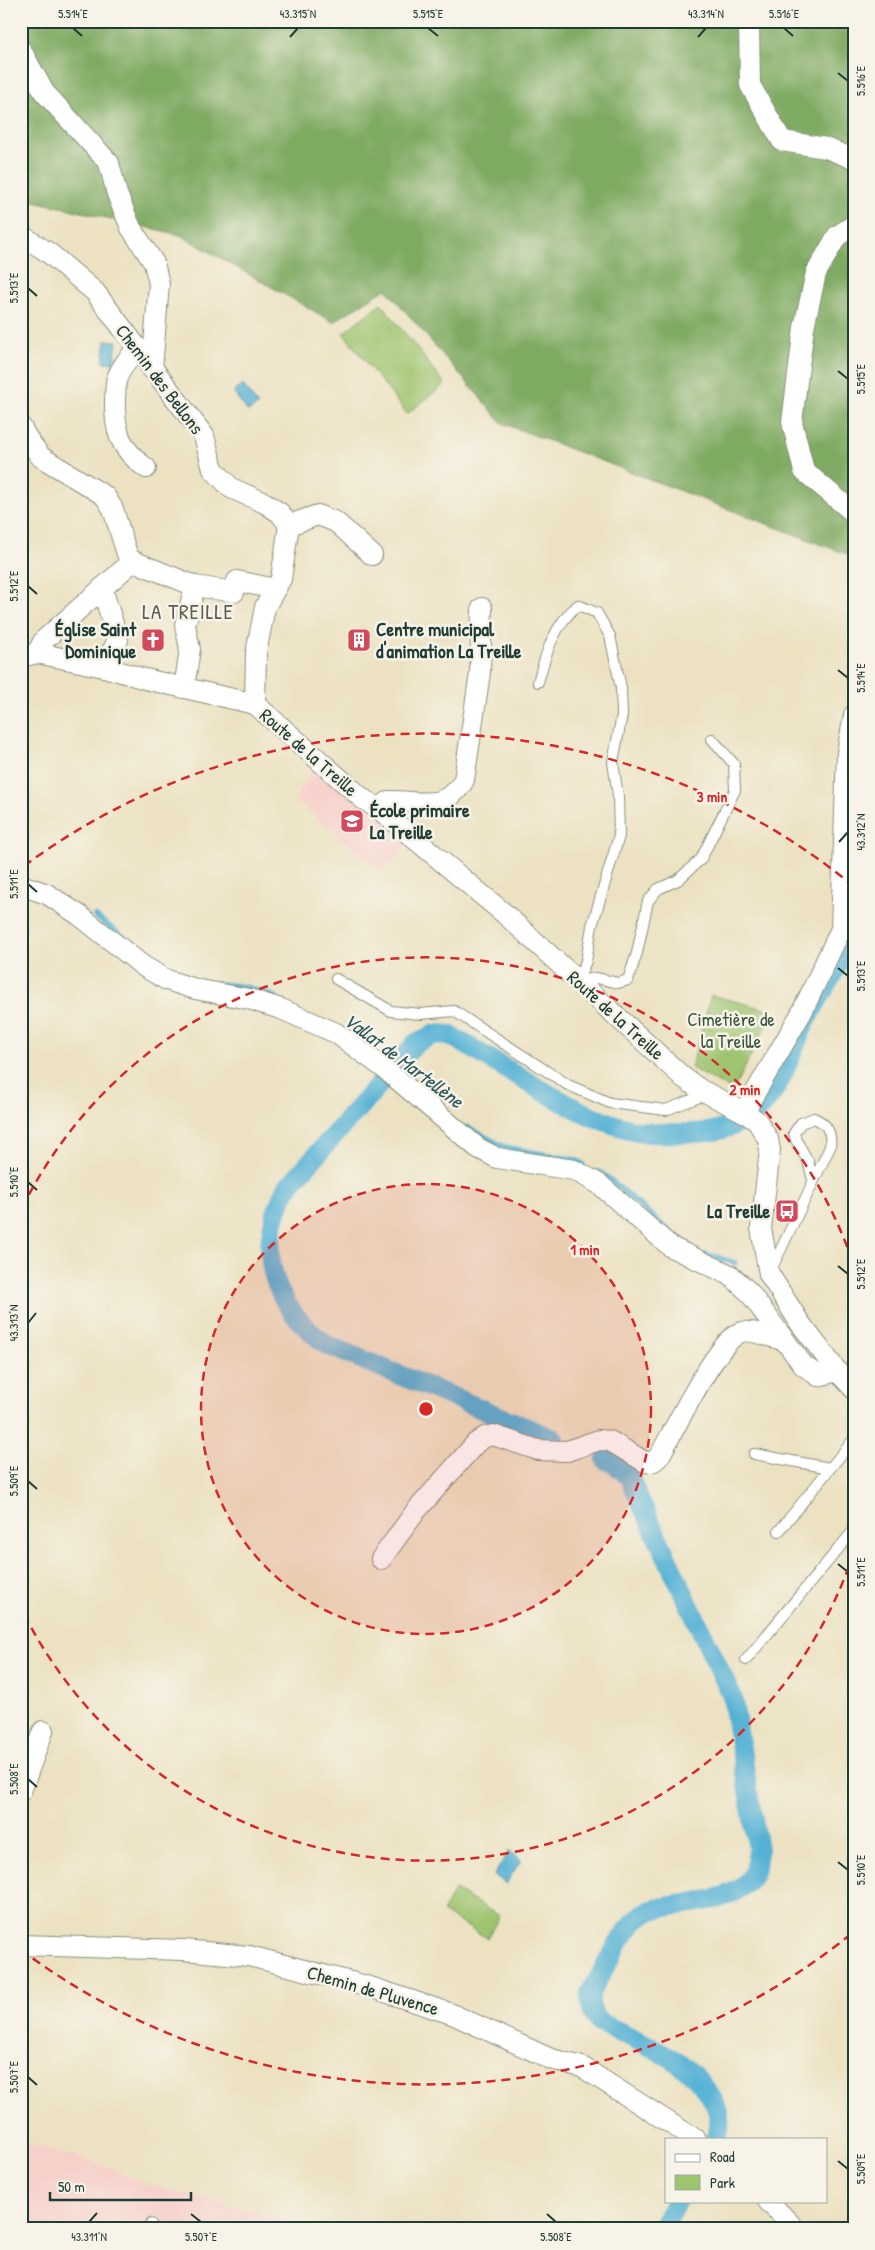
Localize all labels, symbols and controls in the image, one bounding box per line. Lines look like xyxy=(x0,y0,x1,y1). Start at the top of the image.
text: 5.514°E xyxy=(58,5,89,22)
text: 43.315°N xyxy=(280,5,316,22)
text: 5.515°E xyxy=(413,5,444,22)
text: 43.314°N xyxy=(688,5,724,22)
text: 5.516°E xyxy=(769,5,800,22)
text: 5.516°E xyxy=(852,65,869,96)
text: 5.513°E xyxy=(5,272,22,303)
street label: Chemin des Bellons xyxy=(110,319,210,439)
text: 5.515°E xyxy=(852,363,869,394)
text: 5.512°E xyxy=(5,570,22,601)
district label: LA TREILLE xyxy=(142,597,234,626)
place label: Église Saint Dominique xyxy=(55,616,137,665)
place label: Centre municipal d'animation La Treille xyxy=(376,616,522,664)
church icon: Église Saint Dominique xyxy=(140,627,166,653)
building icon: Centre municipal d'animation La Treille xyxy=(346,627,372,653)
text: 5.514°E xyxy=(852,662,869,693)
street label: Route de la Treille xyxy=(254,702,364,802)
text: 3 min xyxy=(697,786,727,807)
place label: École primaire La Treille xyxy=(370,797,470,845)
school or university icon: École primaire La Treille xyxy=(339,808,365,834)
text: 43.312°N xyxy=(852,814,869,850)
text: 5.511°E xyxy=(5,869,22,899)
text: 5.513°E xyxy=(852,960,869,991)
street label: Route de la Treille xyxy=(562,964,670,1066)
water label: Vallat de Martellène xyxy=(339,1006,470,1115)
park label: Cimetière de la Treille xyxy=(687,1006,775,1054)
text: 2 min xyxy=(730,1079,761,1100)
text: 5.510°E xyxy=(5,1166,22,1197)
place label: La Treille xyxy=(707,1198,770,1224)
bus stop icon: La Treille xyxy=(774,1198,800,1224)
text: 1 min xyxy=(570,1239,600,1260)
text: 5.512°E xyxy=(852,1258,869,1289)
text: 43.313°N xyxy=(5,1305,22,1341)
centre of rings xyxy=(417,1400,435,1418)
text: 5.509°E xyxy=(5,1465,22,1496)
text: 5.511°E xyxy=(852,1557,869,1587)
text: 5.508°E xyxy=(5,1763,22,1795)
text: 5.510°E xyxy=(852,1854,869,1885)
street label: Chemin de Pluvence xyxy=(304,1959,442,2021)
text: 5.507°E xyxy=(5,2060,22,2093)
legend xyxy=(665,2138,828,2202)
text: Road xyxy=(710,2146,735,2167)
text: 5.509°E xyxy=(852,2153,869,2184)
scale bar xyxy=(50,2170,191,2202)
text: Park xyxy=(710,2172,735,2193)
text: 50 m xyxy=(58,2176,85,2197)
text: 43.311°N xyxy=(71,2228,107,2245)
text: 5.507°E xyxy=(185,2228,218,2245)
text: 5.508°E xyxy=(540,2228,572,2245)

